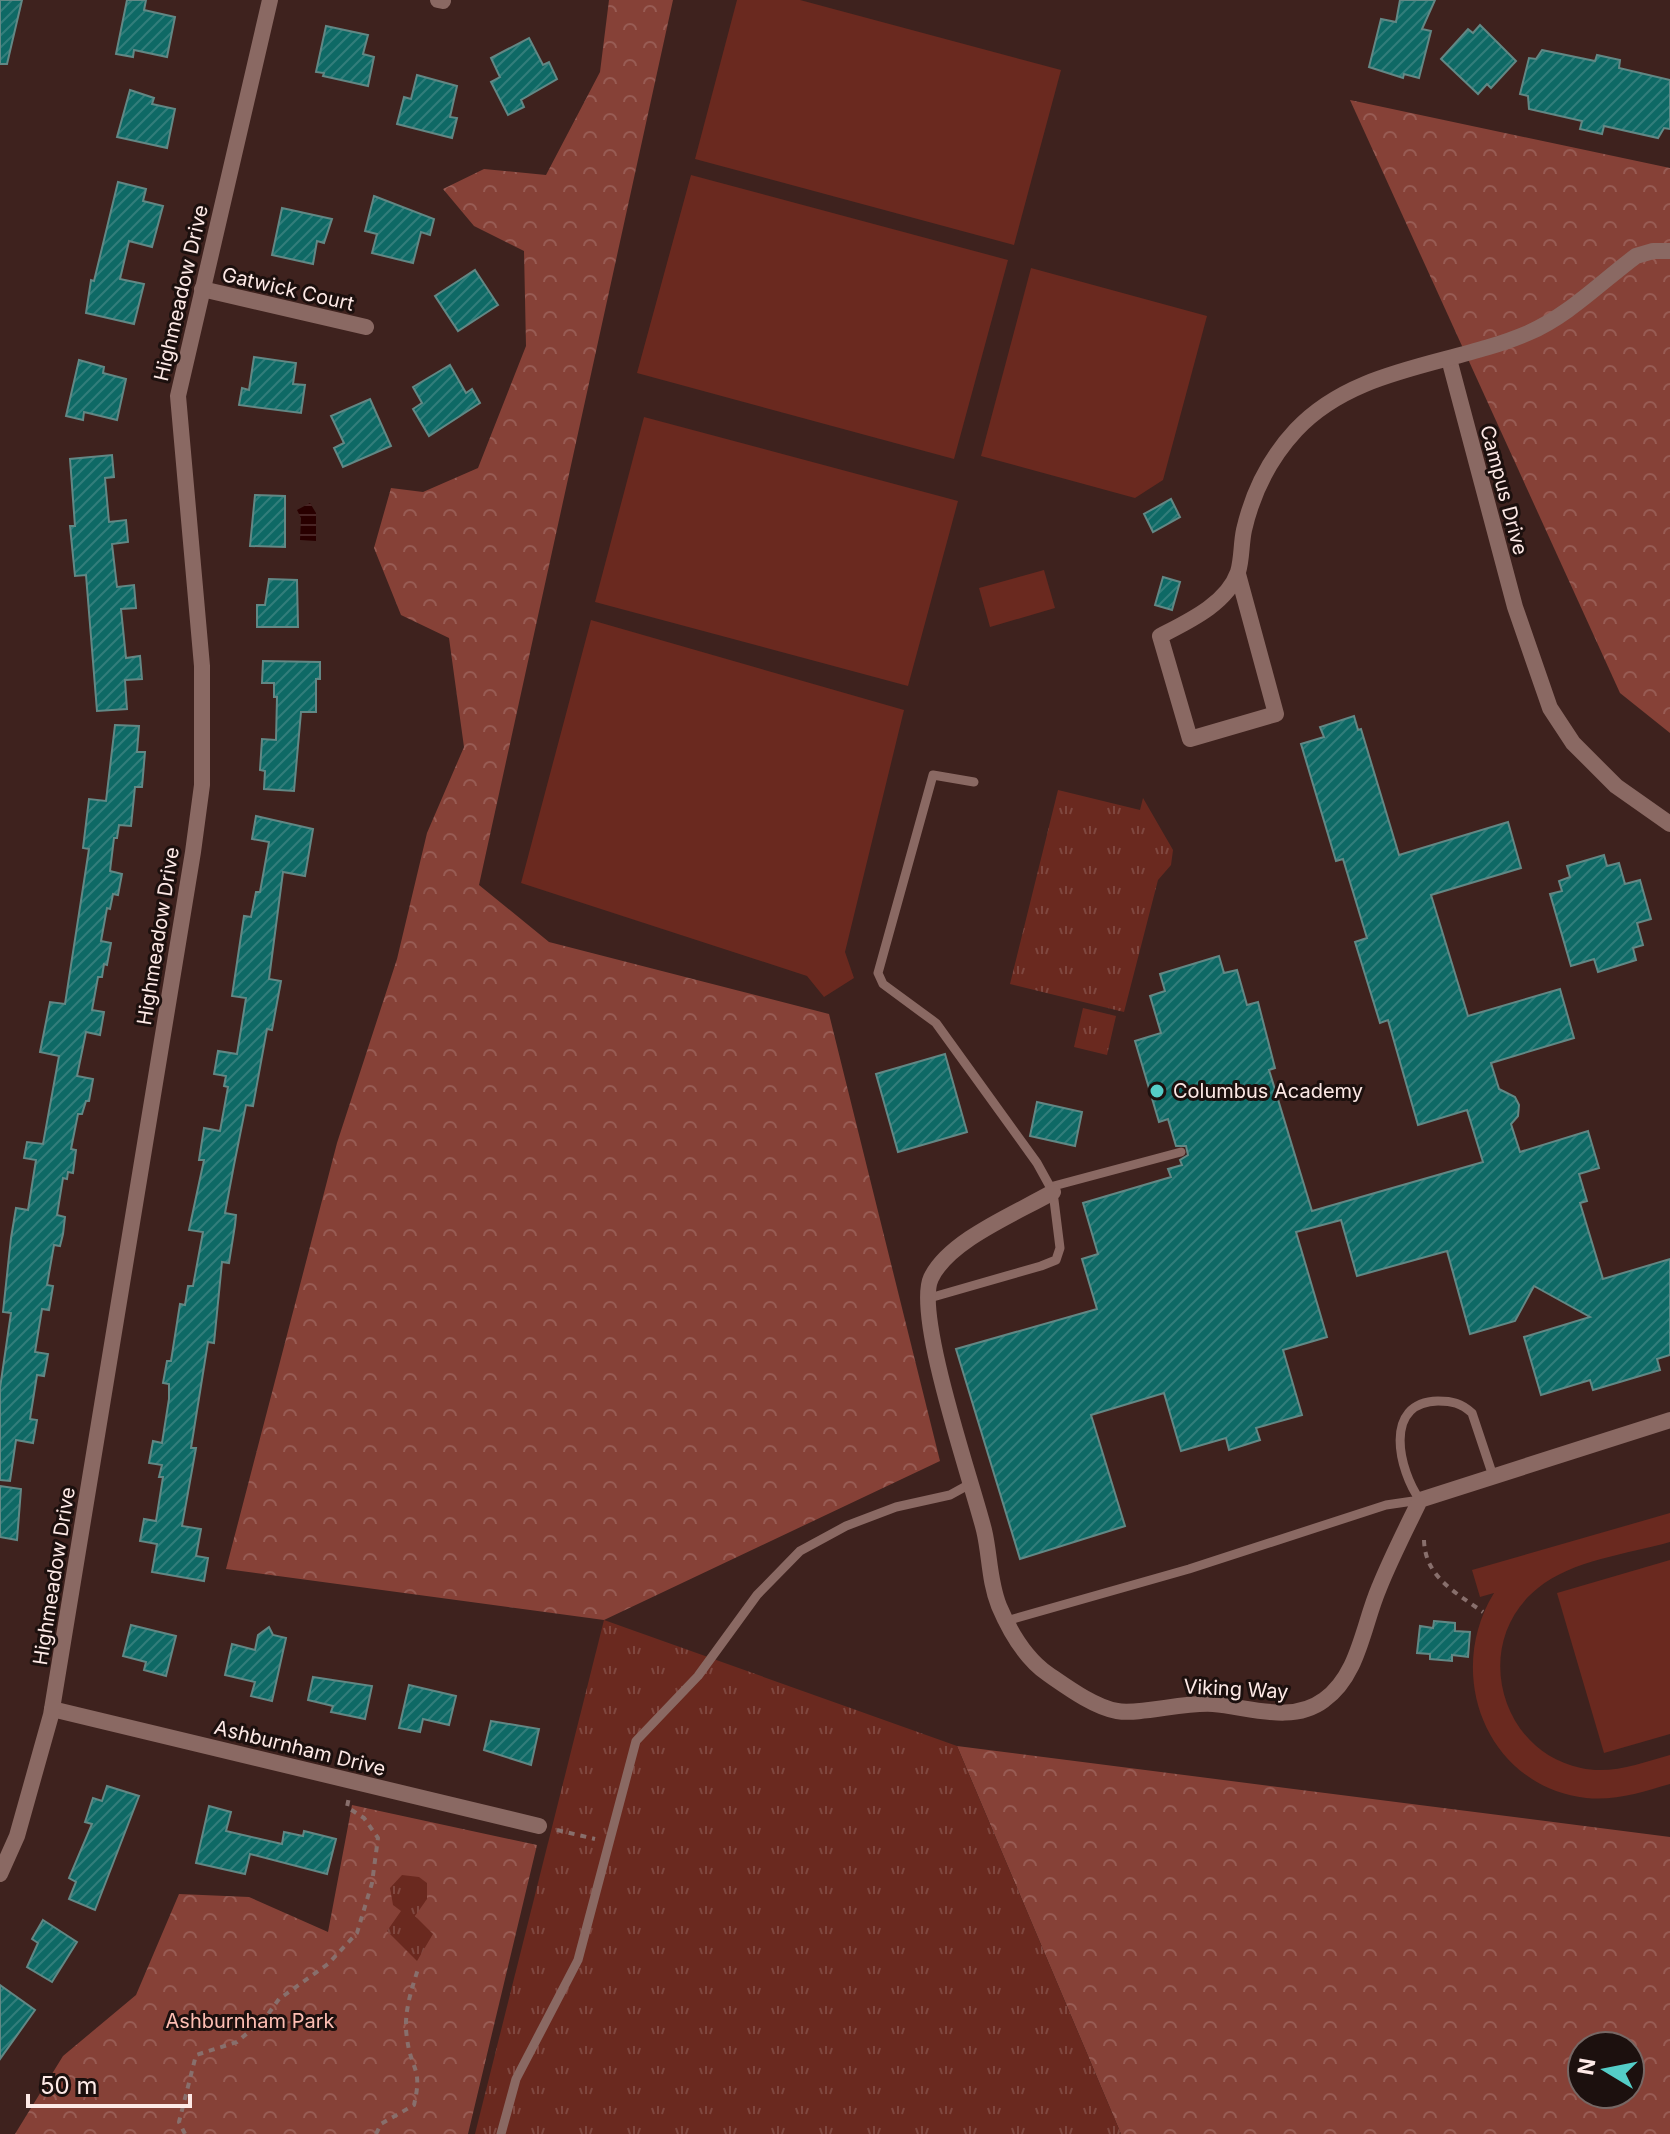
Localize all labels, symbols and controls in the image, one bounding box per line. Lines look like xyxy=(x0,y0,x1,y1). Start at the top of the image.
street label: Highmeadow Drive xyxy=(149,203,213,383)
street label: Gatwick Court xyxy=(220,262,357,316)
street label: Campus Drive xyxy=(1475,423,1533,557)
street label: Highmeadow Drive xyxy=(132,845,184,1027)
place label: Columbus Academy xyxy=(1173,1079,1363,1103)
marker: Columbus Academy xyxy=(1148,1082,1166,1100)
street label: Highmeadow Drive xyxy=(28,1485,80,1667)
street label: Viking Way xyxy=(1183,1674,1289,1704)
street label: Ashburnham Drive xyxy=(212,1715,388,1781)
park label: Ashburnham Park xyxy=(166,2009,334,2033)
north arrow xyxy=(1566,2030,1646,2110)
text: N xyxy=(1572,2056,1601,2077)
scale bar xyxy=(28,2058,190,2108)
text: 50 m xyxy=(40,2071,98,2100)

